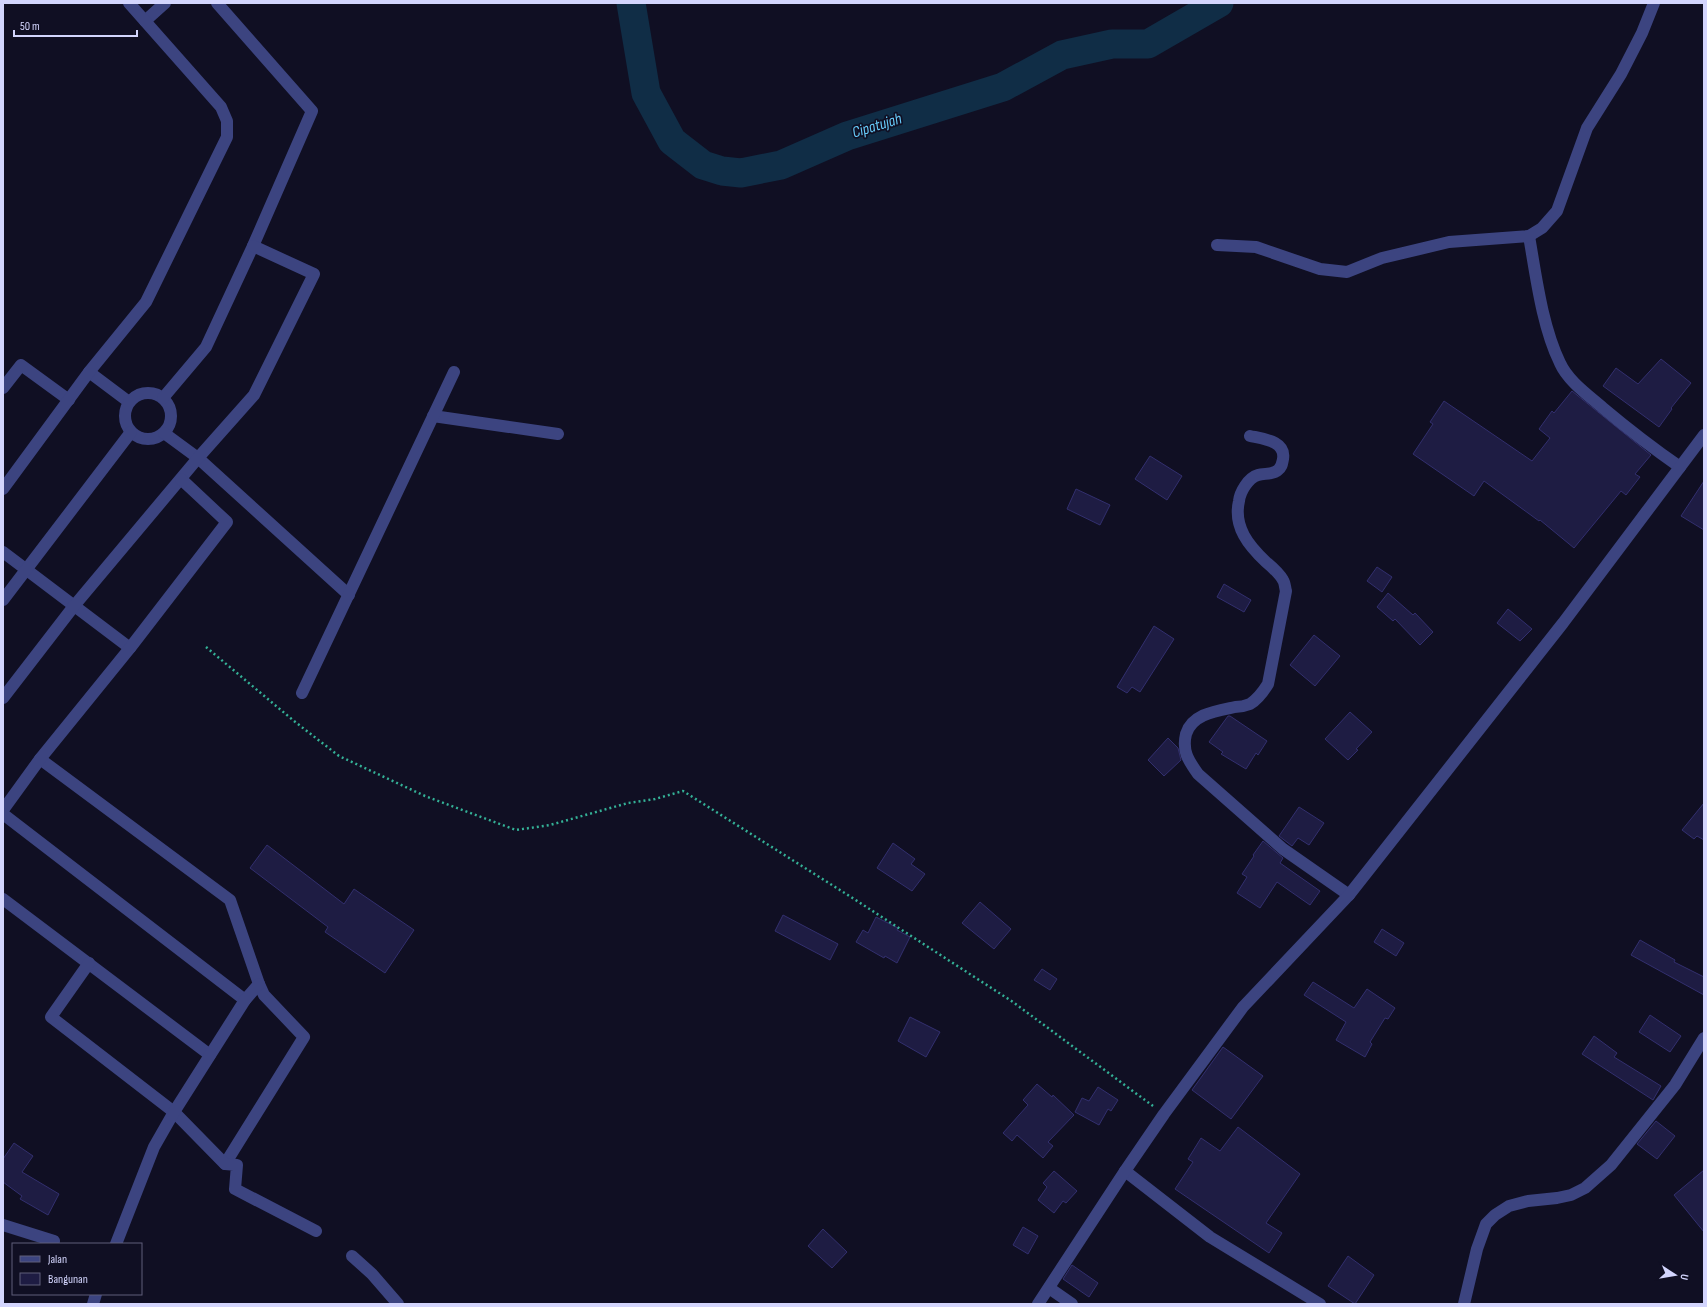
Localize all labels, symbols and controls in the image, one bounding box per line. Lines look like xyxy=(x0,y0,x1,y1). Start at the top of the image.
scale bar xyxy=(14,12,137,38)
text: 50 m xyxy=(20,19,40,34)
water label: Cipatujah xyxy=(850,109,904,143)
legend xyxy=(12,1243,142,1295)
text: Jalan xyxy=(47,1252,67,1267)
north arrow xyxy=(1655,1255,1695,1295)
text: Bangunan xyxy=(48,1272,88,1287)
text: U xyxy=(1677,1273,1691,1281)

